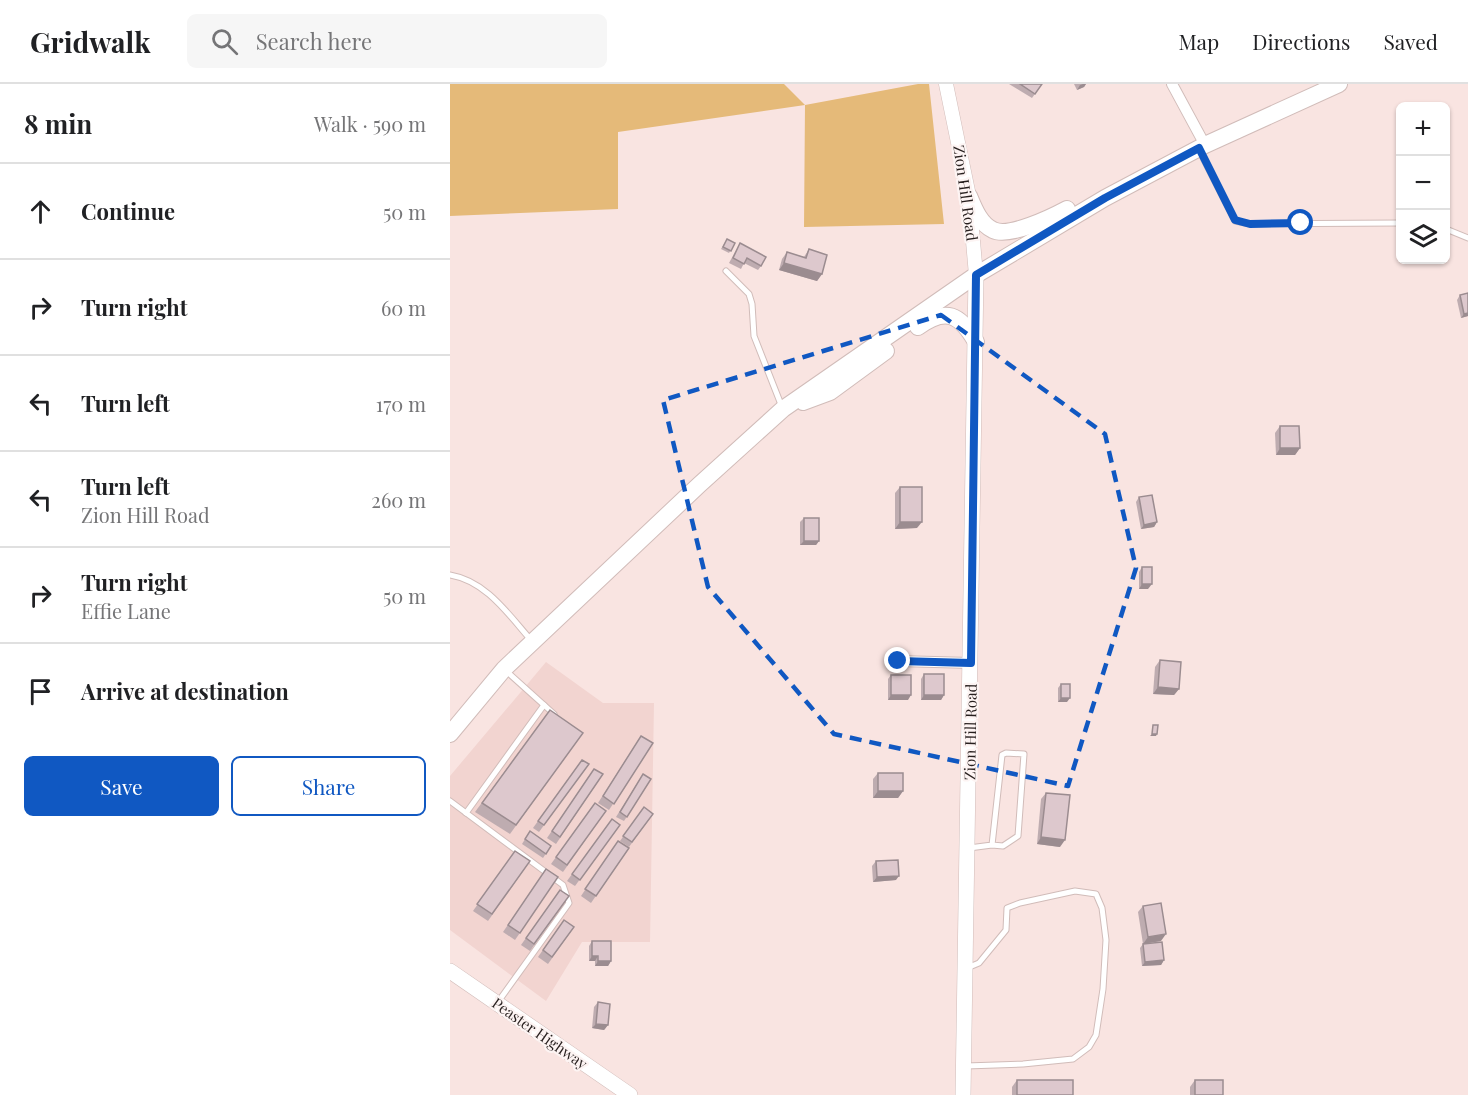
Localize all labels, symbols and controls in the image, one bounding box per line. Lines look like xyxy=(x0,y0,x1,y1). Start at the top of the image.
search box xyxy=(187,14,607,68)
text: Gridwalk xyxy=(30,23,151,60)
icon: search xyxy=(208,25,241,58)
text: Search here xyxy=(256,26,372,56)
text: Map xyxy=(1178,27,1219,55)
text: Directions xyxy=(1252,27,1350,55)
text: Saved xyxy=(1383,27,1438,55)
map controls xyxy=(1396,102,1450,264)
button: + xyxy=(1396,102,1450,156)
text: 8 min xyxy=(24,106,92,141)
text: Walk · 590 m xyxy=(314,110,426,137)
street label: Zion Hill Road xyxy=(949,144,983,242)
button: − xyxy=(1396,156,1450,210)
icon: ahead xyxy=(24,195,57,228)
text: Continue xyxy=(81,196,175,226)
text: 50 m xyxy=(383,198,426,225)
route start xyxy=(1287,209,1313,235)
button: layers xyxy=(1396,210,1450,264)
icon: right xyxy=(24,291,57,324)
text: Turn right xyxy=(81,292,187,322)
text: 60 m xyxy=(381,294,426,321)
icon: left xyxy=(24,387,57,420)
text: Turn left xyxy=(81,388,170,418)
text: 170 m xyxy=(376,390,426,417)
text: Turn left xyxy=(81,471,170,501)
icon: left xyxy=(24,483,57,516)
text: 260 m xyxy=(371,486,426,513)
text: Zion Hill Road xyxy=(81,501,210,528)
text: Turn right xyxy=(81,567,187,597)
icon: right xyxy=(24,579,57,612)
text: 50 m xyxy=(383,582,426,609)
text: Effie Lane xyxy=(81,597,171,624)
route end xyxy=(884,647,910,673)
icon: arrive xyxy=(24,675,57,708)
text: Arrive at destination xyxy=(81,676,289,706)
street label: Zion Hill Road xyxy=(959,683,981,780)
button: Save xyxy=(24,756,219,816)
button: Share xyxy=(231,756,426,816)
street label: Peaster Highway xyxy=(488,993,592,1074)

